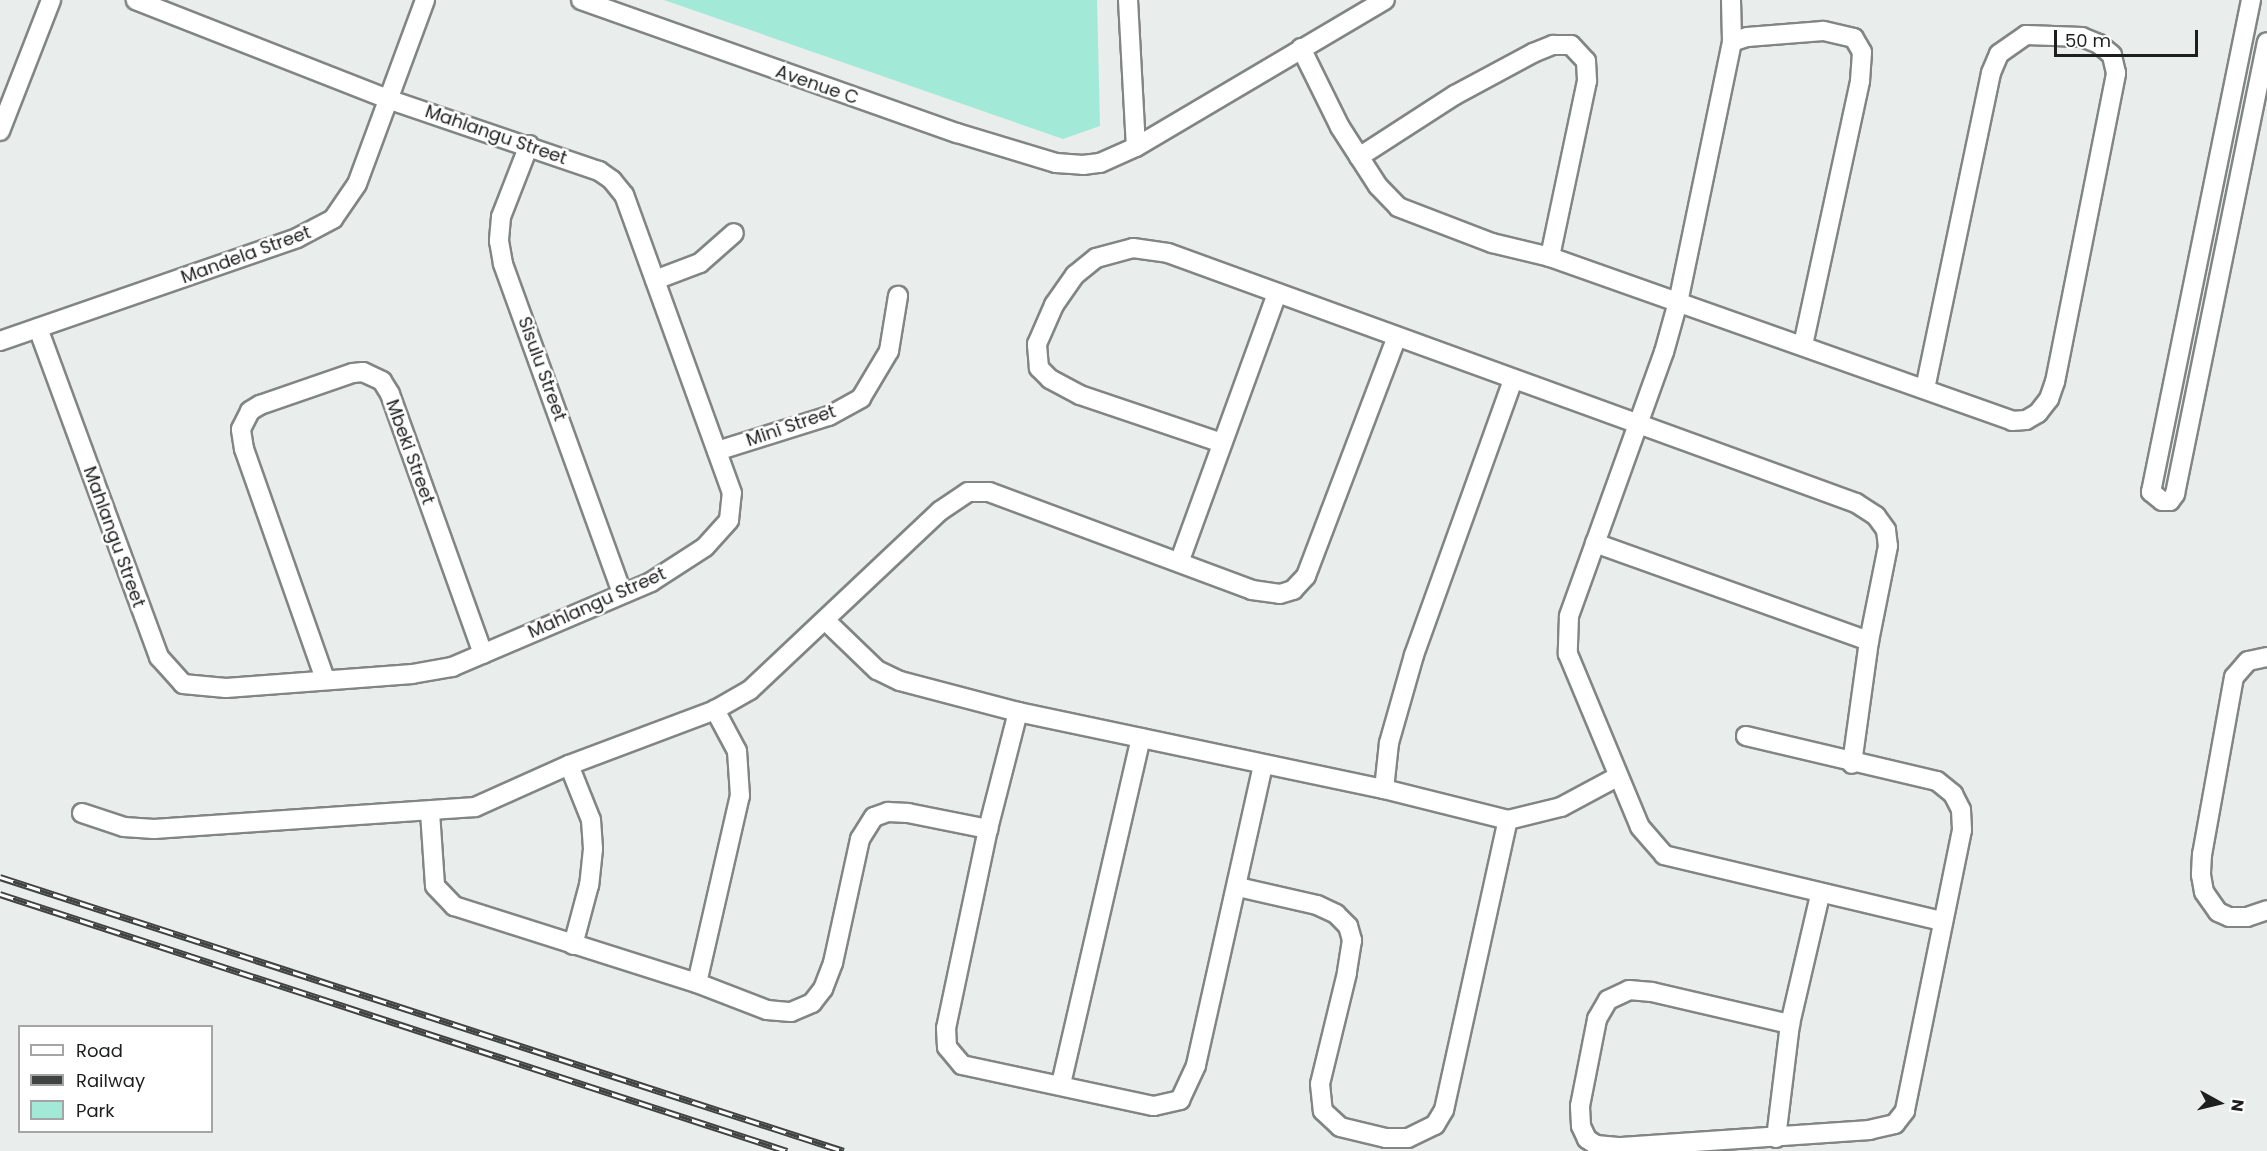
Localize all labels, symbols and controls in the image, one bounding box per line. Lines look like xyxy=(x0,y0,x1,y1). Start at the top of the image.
scale bar xyxy=(2057,18,2201,56)
text: 50 m xyxy=(2065,28,2111,53)
street label: Avenue C xyxy=(773,61,861,109)
street label: Mahlangu Street xyxy=(422,101,570,169)
street label: Mandela Street xyxy=(178,221,314,289)
street label: Sisulu Street xyxy=(513,314,571,424)
street label: Mbeki Street xyxy=(381,397,439,507)
street label: Mini Street xyxy=(743,401,839,451)
street label: Mahlangu Street xyxy=(78,464,150,610)
street label: Mahlangu Street xyxy=(525,563,669,643)
legend xyxy=(18,1025,213,1133)
text: Road xyxy=(76,1038,123,1063)
text: Railway xyxy=(76,1068,145,1093)
north arrow xyxy=(2189,1073,2249,1133)
text: Park xyxy=(76,1098,115,1123)
text: N xyxy=(2225,1098,2250,1113)

